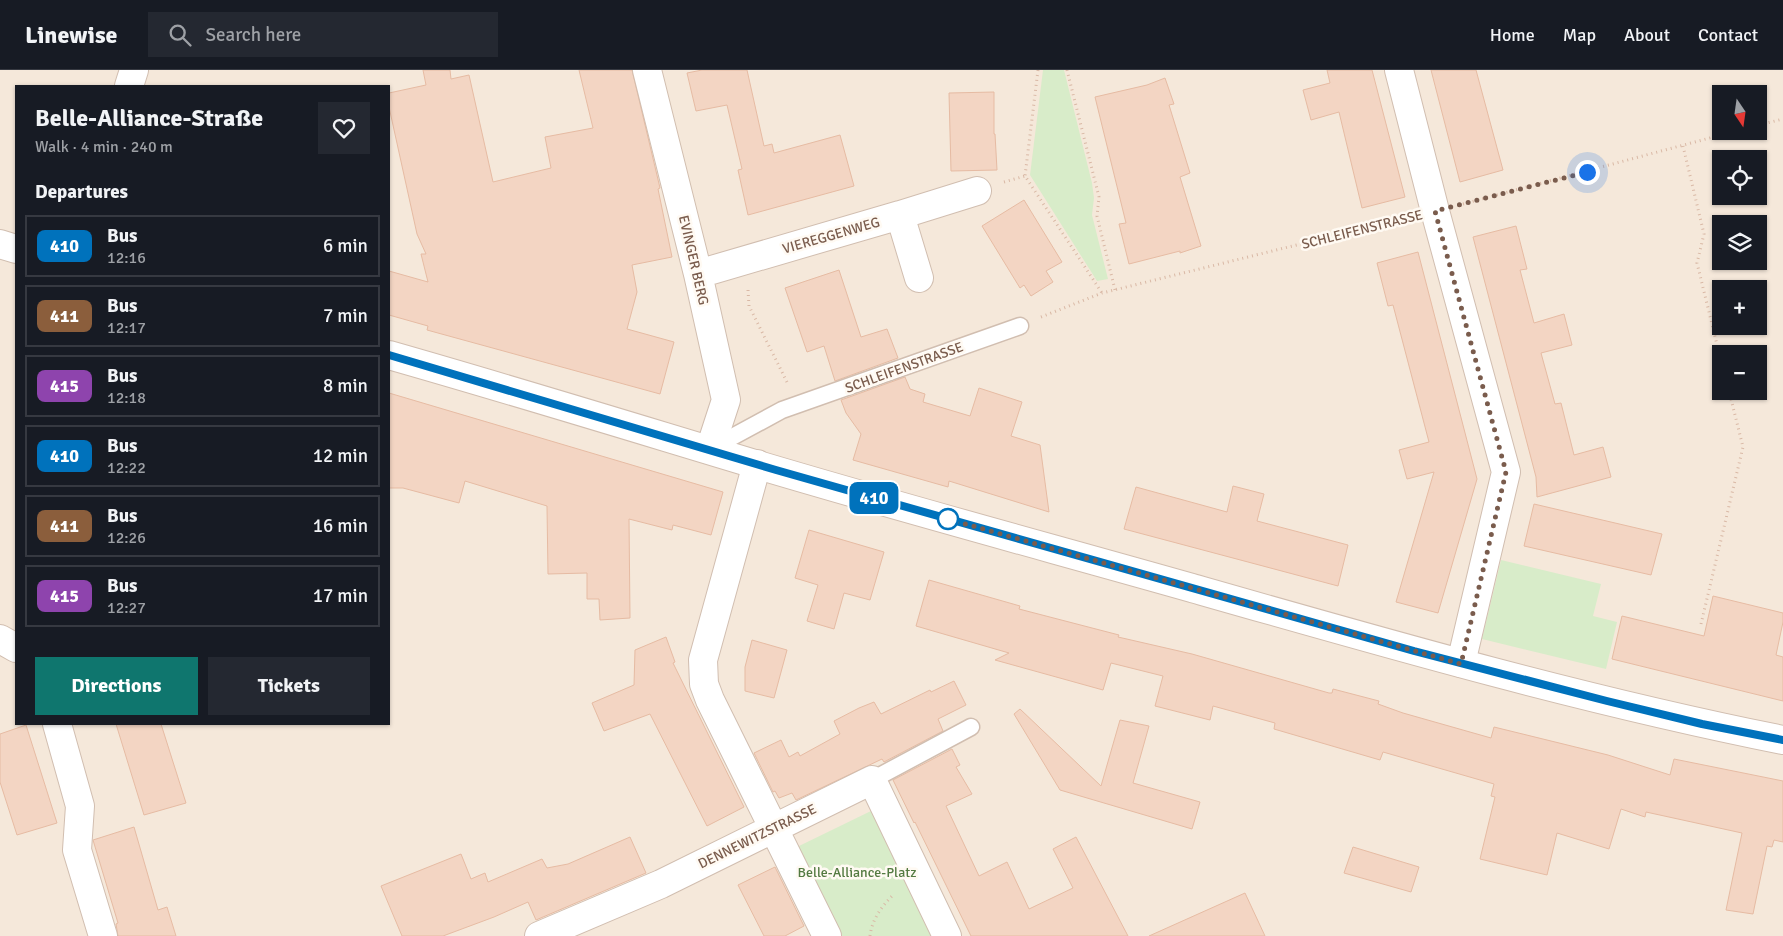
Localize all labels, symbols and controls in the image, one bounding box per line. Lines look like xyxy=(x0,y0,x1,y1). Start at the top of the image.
search box xyxy=(148,12,498,57)
text: Linewise xyxy=(25,20,118,50)
icon: search xyxy=(166,21,194,49)
text: Search here xyxy=(206,23,301,47)
text: Home xyxy=(1490,24,1535,46)
text: Map xyxy=(1563,24,1596,46)
text: About xyxy=(1624,24,1670,46)
text: Contact xyxy=(1698,24,1758,46)
north arrow xyxy=(1712,85,1768,140)
map controls xyxy=(1712,85,1767,400)
button: heart xyxy=(318,102,370,154)
text: Belle-Alliance-Straße xyxy=(35,103,263,133)
text: Walk · 4 min · 240 m xyxy=(35,137,173,157)
button: locate xyxy=(1712,150,1767,205)
your location xyxy=(1575,160,1600,185)
text: Departures xyxy=(35,180,128,204)
street label: SCHLEIFENSTRASSE xyxy=(1300,206,1425,253)
street label: VIEREGGENWEG xyxy=(780,213,882,257)
street label: EVINGER BERG xyxy=(675,214,712,307)
button: layers xyxy=(1712,215,1767,270)
text: Bus xyxy=(107,224,138,248)
text: 6 min xyxy=(323,234,368,258)
text: 410 xyxy=(50,235,79,257)
text: 12:16 xyxy=(107,248,146,268)
button: + xyxy=(1712,280,1767,335)
text: Bus xyxy=(107,294,138,318)
text: 7 min xyxy=(323,304,368,328)
text: 411 xyxy=(50,305,79,327)
text: 12:17 xyxy=(107,318,146,338)
street label: SCHLEIFENSTRASSE xyxy=(843,338,966,397)
button: − xyxy=(1712,345,1767,400)
text: Bus xyxy=(107,364,138,388)
text: 8 min xyxy=(323,374,368,398)
text: 415 xyxy=(50,375,79,397)
text: 12:18 xyxy=(107,388,146,408)
text: Bus xyxy=(107,434,138,458)
text: 12 min xyxy=(313,444,368,468)
text: 410 xyxy=(50,445,79,467)
text: 12:22 xyxy=(107,458,146,478)
line badge: 410 xyxy=(845,482,903,514)
text: 410 xyxy=(859,487,889,509)
text: Bus xyxy=(107,504,138,528)
unlabelled marker xyxy=(937,508,959,530)
text: 16 min xyxy=(313,514,368,538)
text: 411 xyxy=(50,515,79,537)
text: 12:26 xyxy=(107,528,146,548)
text: Bus xyxy=(107,574,138,598)
text: 17 min xyxy=(313,584,368,608)
text: 415 xyxy=(50,585,79,607)
text: 12:27 xyxy=(107,598,146,618)
button: Directions xyxy=(35,657,198,715)
button: Tickets xyxy=(208,657,370,715)
street label: DENNEWITZSTRASSE xyxy=(695,800,819,872)
park label: Belle-Alliance-Platz xyxy=(797,864,917,881)

